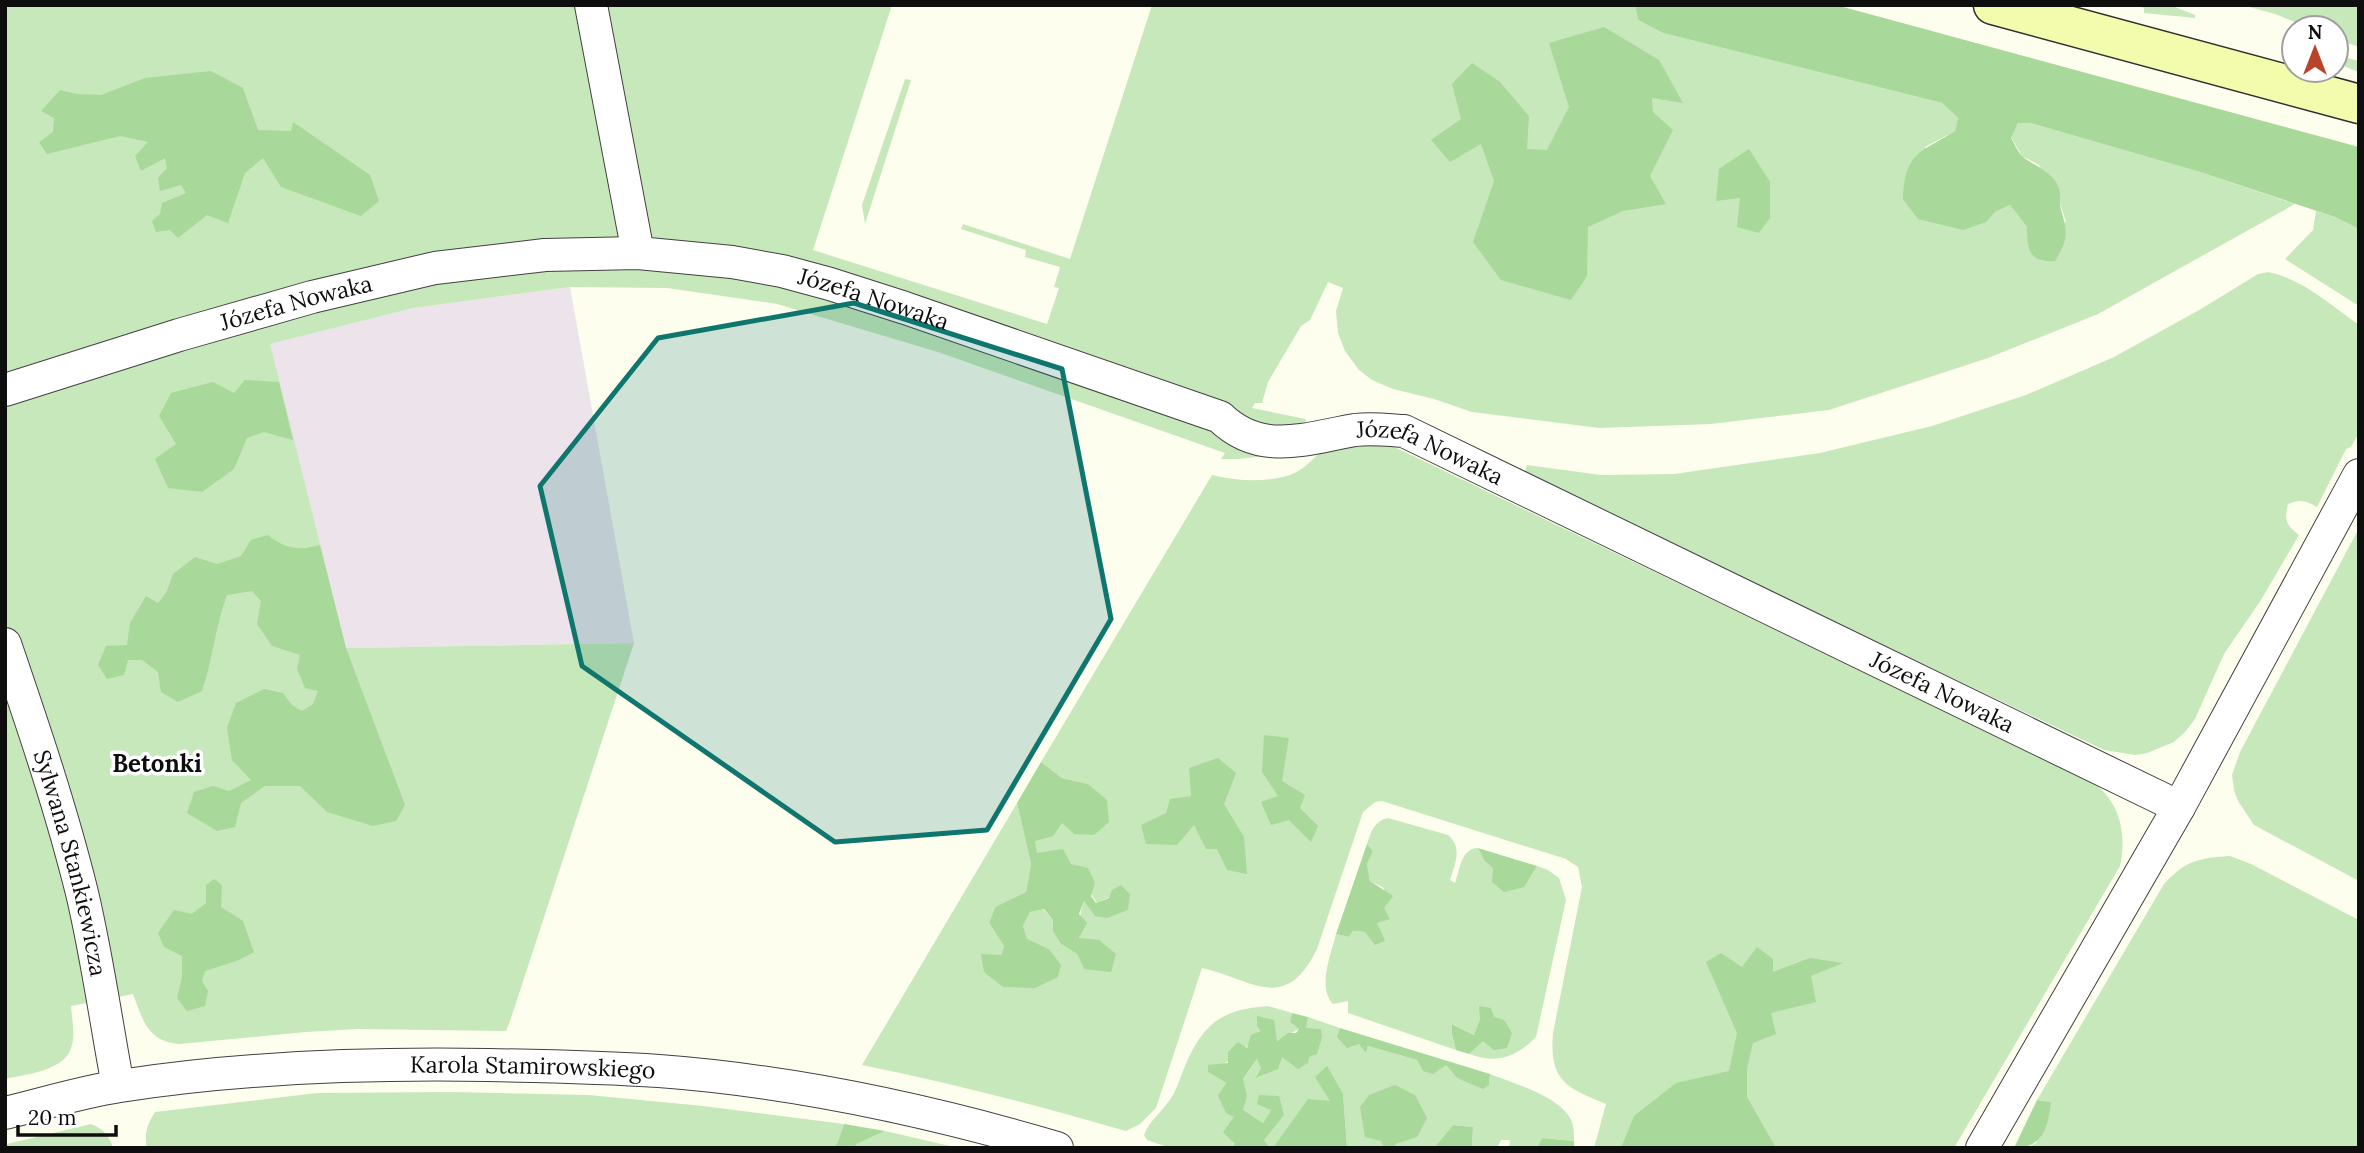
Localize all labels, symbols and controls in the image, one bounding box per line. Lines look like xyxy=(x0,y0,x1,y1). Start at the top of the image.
north arrow xyxy=(2280,14,2350,84)
text: N xyxy=(2308,20,2323,44)
street label: Józefa Nowaka xyxy=(794,261,953,336)
street label: Józefa Nowaka xyxy=(215,268,375,337)
street label: Józefa Nowaka xyxy=(1354,414,1508,491)
street label: Józefa Nowaka xyxy=(1865,644,2019,739)
street label: Sylwana Stankiewicza xyxy=(27,746,114,979)
district label: Betonki xyxy=(112,748,202,779)
street label: Karola Stamirowskiego xyxy=(410,1050,656,1085)
scale bar xyxy=(18,1094,116,1138)
text: 20 m xyxy=(28,1104,77,1131)

